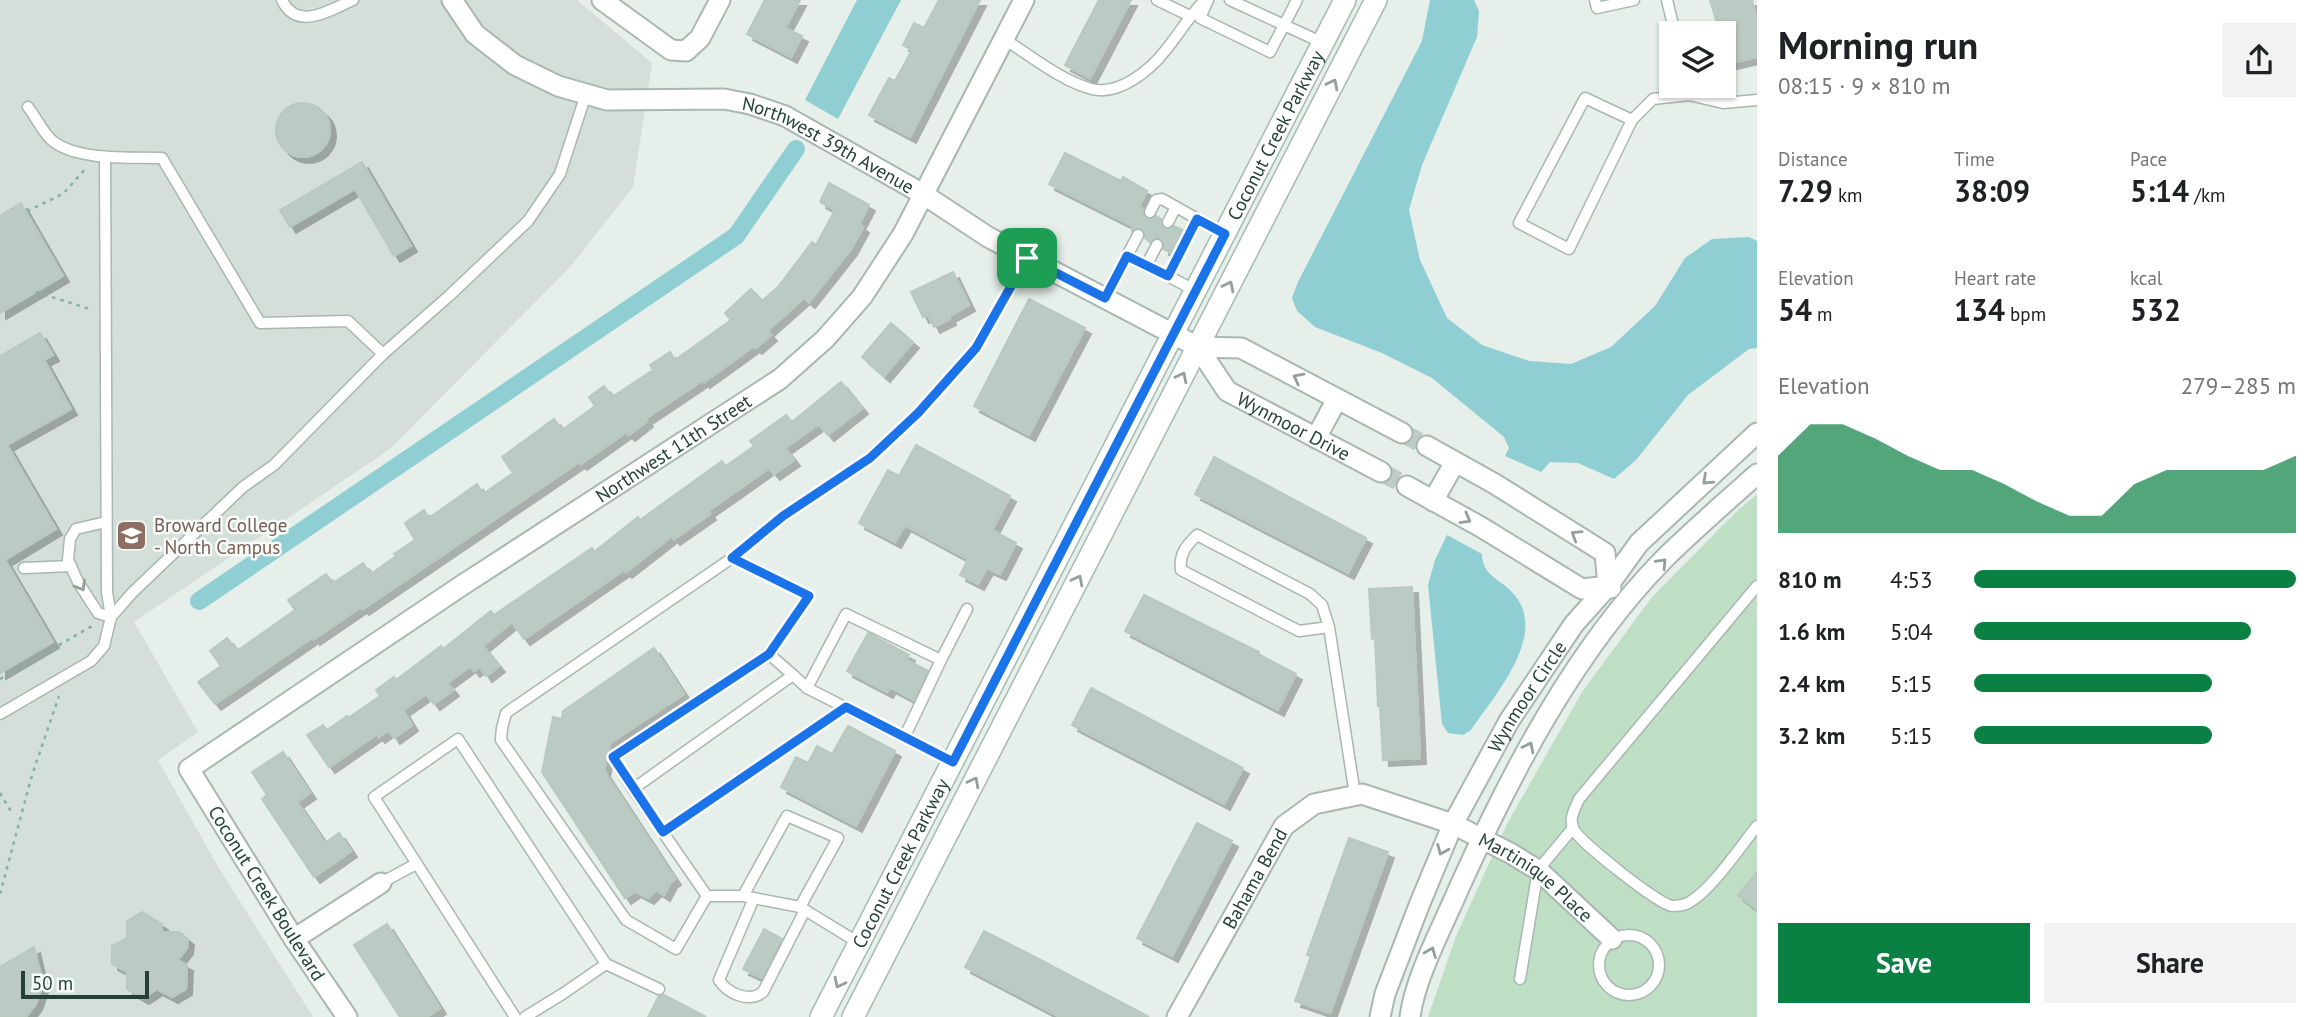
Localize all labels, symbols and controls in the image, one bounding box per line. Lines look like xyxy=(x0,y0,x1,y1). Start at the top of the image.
text: Morning run xyxy=(1778,20,1978,69)
map controls xyxy=(1659,21,1736,98)
button: layers xyxy=(1659,21,1736,98)
button: share xyxy=(2222,23,2296,97)
street label: Coconut Creek Parkway xyxy=(1222,46,1329,224)
text: 08:15 · 9 × 810 m xyxy=(1778,71,1950,100)
one-way arrow xyxy=(1324,79,1338,91)
street label: Northwest 39th Avenue xyxy=(740,91,919,199)
text: Distance xyxy=(1778,147,1848,171)
text: Time xyxy=(1954,147,1995,171)
text: Pace xyxy=(2130,147,2167,171)
text: 7.29 xyxy=(1778,171,1833,210)
text: 38:09 xyxy=(1954,171,2030,210)
text: 5:14 xyxy=(2130,171,2189,210)
text: km xyxy=(1833,183,1862,207)
text: /km xyxy=(2189,183,2225,207)
pin xyxy=(997,228,1057,288)
icon: arrive xyxy=(1008,239,1046,277)
text: Elevation xyxy=(1778,266,1854,290)
text: Heart rate xyxy=(1954,266,2036,290)
text: kcal xyxy=(2130,266,2162,290)
one-way arrow xyxy=(1220,281,1234,293)
text: 54 xyxy=(1778,290,1812,329)
text: 134 xyxy=(1954,290,2005,329)
text: 532 xyxy=(2130,290,2181,329)
text: m xyxy=(1812,302,1833,326)
text: bpm xyxy=(2005,302,2046,326)
text: Elevation xyxy=(1778,371,1870,400)
text: 279–285 m xyxy=(2181,371,2296,400)
one-way arrow xyxy=(1174,372,1187,384)
one-way arrow xyxy=(1293,373,1305,386)
street label: Wynmoor Drive xyxy=(1233,386,1354,466)
street label: Northwest 11th Street xyxy=(591,389,756,508)
one-way arrow xyxy=(1702,472,1715,484)
one-way arrow xyxy=(1459,511,1471,524)
place label: Broward College - North Campus xyxy=(154,513,287,559)
school or university icon: Broward College - North Campus xyxy=(114,519,148,553)
one-way arrow xyxy=(1570,530,1583,543)
one-way arrow xyxy=(1653,558,1666,571)
text: 810 m xyxy=(1778,565,1841,594)
text: 4:53 xyxy=(1890,565,1933,594)
one-way arrow xyxy=(1070,574,1083,587)
one-way arrow xyxy=(73,579,86,592)
text: 1.6 km xyxy=(1778,617,1845,646)
text: 5:04 xyxy=(1890,617,1933,646)
street label: Wynmoor Circle xyxy=(1482,636,1571,757)
text: 2.4 km xyxy=(1778,669,1845,698)
text: 5:15 xyxy=(1890,669,1933,698)
text: 3.2 km xyxy=(1778,721,1845,750)
text: 5:15 xyxy=(1890,721,1933,750)
one-way arrow xyxy=(1520,742,1534,754)
street label: Coconut Creek Parkway xyxy=(847,774,954,952)
one-way arrow xyxy=(966,777,979,789)
street label: Coconut Creek Boulevard xyxy=(203,801,331,985)
street label: Bahama Bend xyxy=(1217,824,1292,933)
street label: Martinique Place xyxy=(1475,827,1598,927)
one-way arrow xyxy=(1436,843,1450,855)
button: Save xyxy=(1778,923,2030,1003)
button: Share xyxy=(2044,923,2296,1003)
one-way arrow xyxy=(1423,947,1437,959)
scale bar xyxy=(21,968,149,1000)
text: 50 m xyxy=(32,971,73,995)
one-way arrow xyxy=(833,975,847,988)

